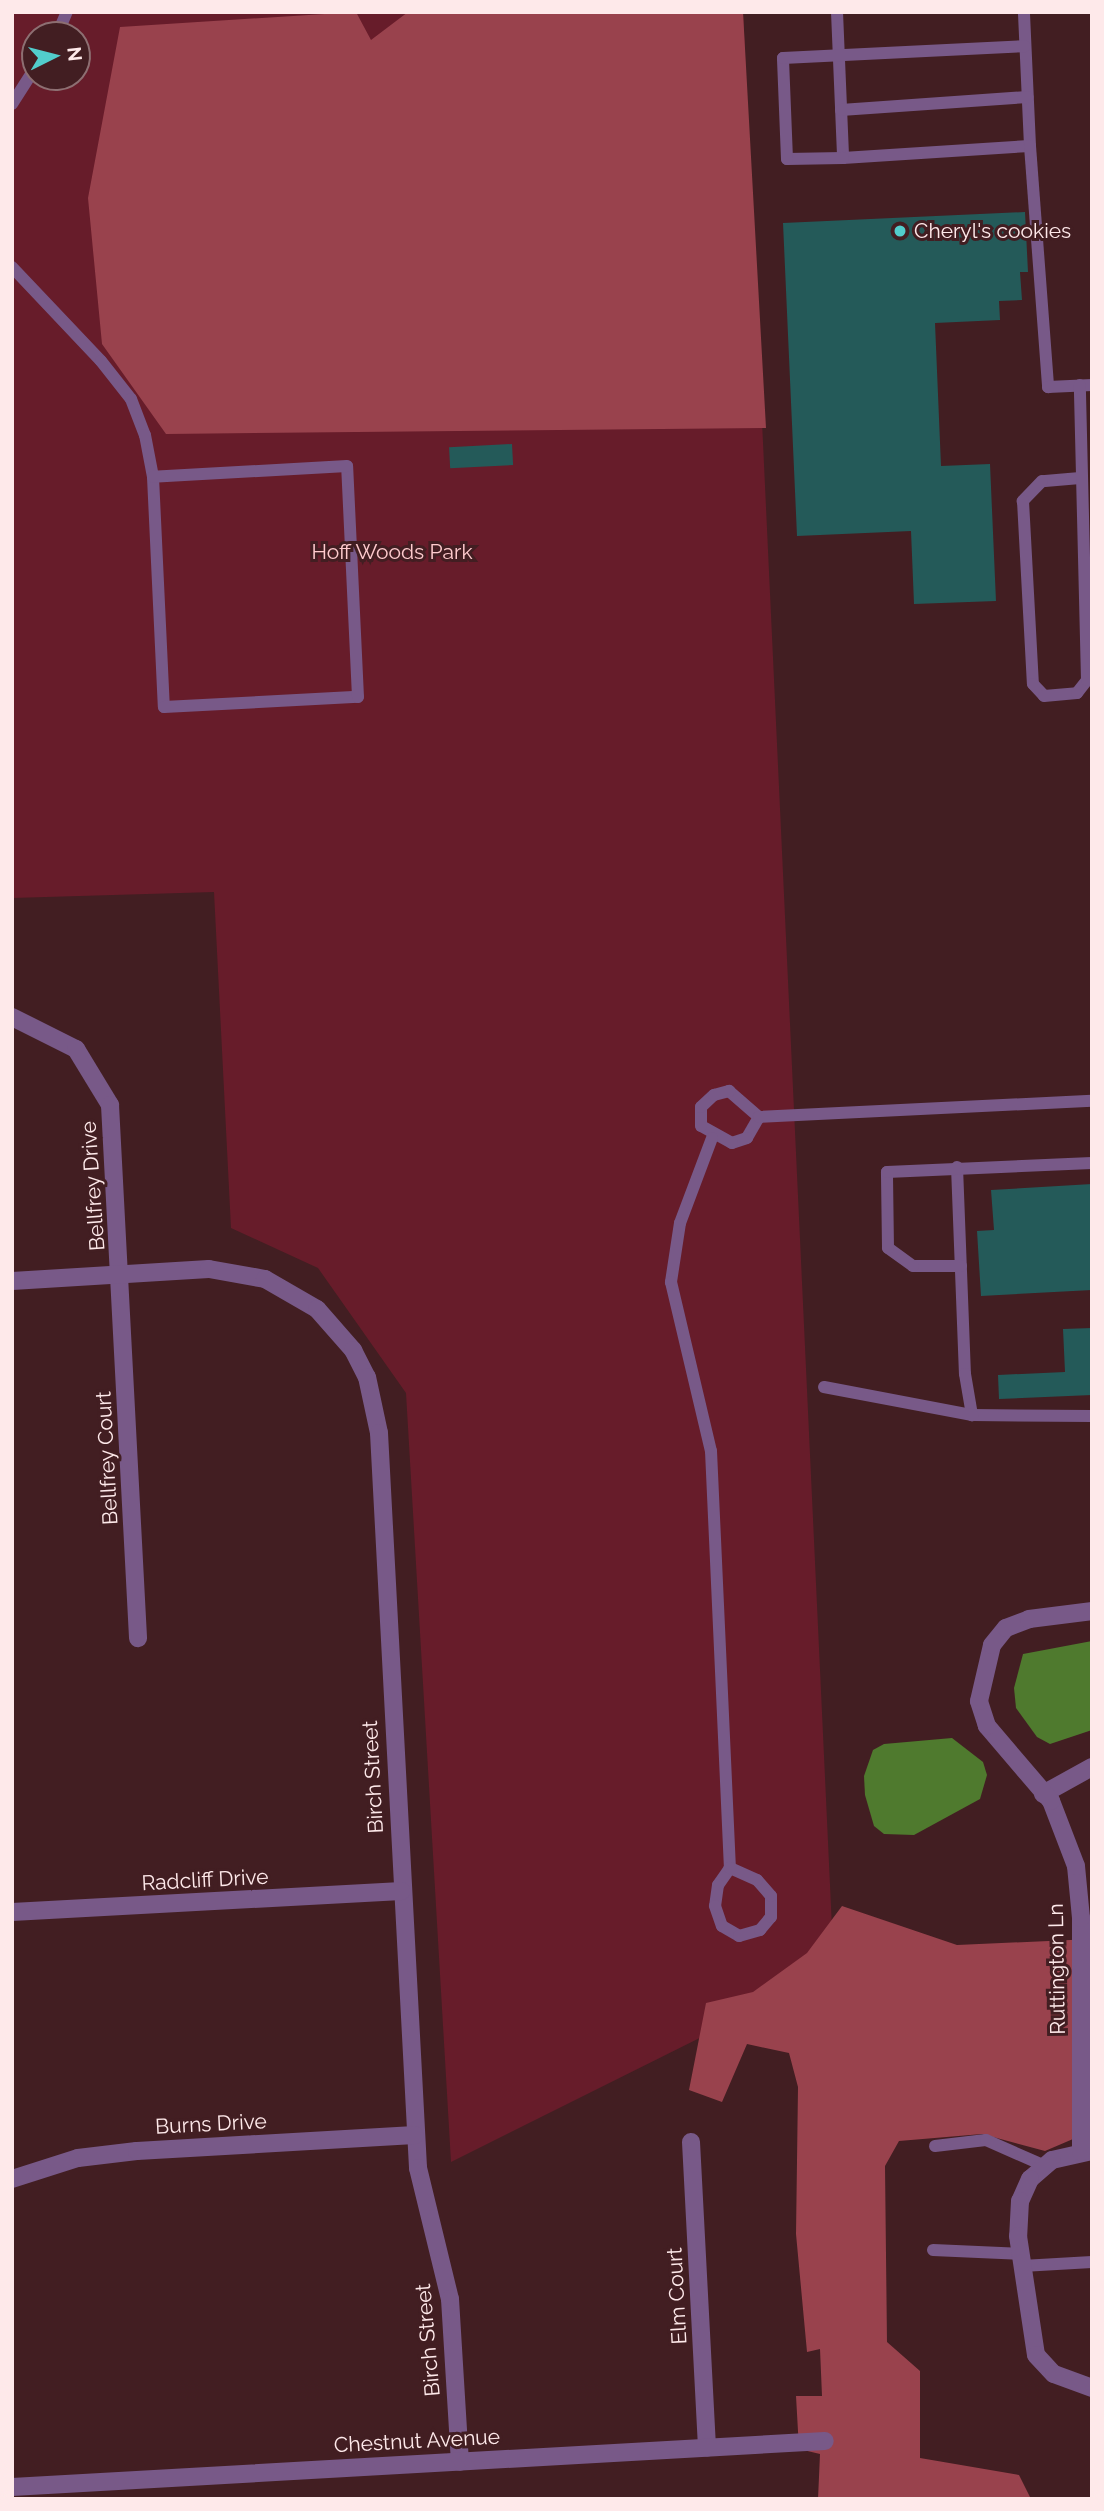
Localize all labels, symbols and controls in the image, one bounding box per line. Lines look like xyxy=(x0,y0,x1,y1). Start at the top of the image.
north arrow xyxy=(21,21,91,91)
text: N xyxy=(63,46,87,62)
place label: Cheryl's cookies xyxy=(914,218,1071,244)
marker: Cheryl's cookies xyxy=(892,223,908,239)
park label: Hoff Woods Park xyxy=(311,539,473,565)
street label: Bellfrey Drive xyxy=(76,1120,110,1252)
street label: Bellfrey Court xyxy=(91,1390,123,1526)
street label: Birch Street xyxy=(357,1720,389,1834)
street label: Radcliff Drive xyxy=(141,1864,269,1896)
street label: Ruttington Ln xyxy=(1043,1903,1071,2035)
street label: Burns Drive xyxy=(155,2108,267,2140)
street label: Elm Court xyxy=(662,2247,692,2345)
street label: Birch Street xyxy=(411,2283,445,2397)
street label: Chestnut Avenue xyxy=(333,2424,501,2458)

